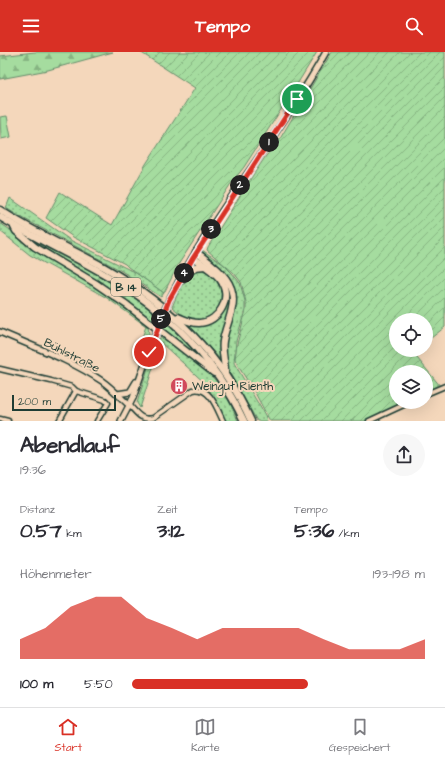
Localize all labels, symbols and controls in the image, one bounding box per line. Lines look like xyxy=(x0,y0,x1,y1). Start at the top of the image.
text: Tempo xyxy=(195,14,250,39)
icon: menu xyxy=(20,15,42,37)
icon: search xyxy=(403,15,425,37)
pin xyxy=(280,82,314,116)
icon: arrive xyxy=(286,88,308,110)
pin: 1 xyxy=(259,132,279,152)
text: 1 xyxy=(268,134,270,149)
pin: 2 xyxy=(230,175,250,195)
text: 2 xyxy=(237,177,243,192)
pin: 3 xyxy=(201,219,221,239)
text: 3 xyxy=(208,221,214,236)
pin: 4 xyxy=(174,263,194,283)
text: 4 xyxy=(180,265,188,280)
road number: B 14 xyxy=(111,278,141,296)
pin: 5 xyxy=(151,309,171,329)
text: 5 xyxy=(157,311,165,326)
map controls xyxy=(389,313,433,409)
button: locate xyxy=(389,313,433,357)
street label: Bühlstraße xyxy=(41,334,103,377)
pin xyxy=(132,335,166,369)
icon: check xyxy=(138,341,160,363)
button: layers xyxy=(389,365,433,409)
building icon: Weingut Rienth xyxy=(169,376,189,396)
place label: Weingut Rienth xyxy=(192,378,273,396)
scale bar xyxy=(12,393,116,412)
text: 200 m xyxy=(18,394,51,409)
text: Abendlauf xyxy=(20,430,120,461)
button: share xyxy=(383,434,425,476)
text: 19:36 xyxy=(20,461,46,479)
text: Distanz xyxy=(20,502,55,517)
text: Zeit xyxy=(157,502,178,517)
text: Tempo xyxy=(294,502,328,517)
text: 0.57 xyxy=(20,517,62,545)
text: 3:12 xyxy=(157,517,185,545)
text: 5:36 xyxy=(294,517,334,545)
text: km xyxy=(62,526,82,541)
text: /km xyxy=(334,526,359,541)
text: Höhenmeter xyxy=(20,565,92,583)
text: 193–198 m xyxy=(372,565,425,583)
text: 100 m xyxy=(20,675,53,693)
text: 5:50 xyxy=(84,675,113,693)
tab: Start xyxy=(54,716,82,755)
tab: Karte xyxy=(191,716,220,755)
tab: Gespeichert xyxy=(329,716,391,755)

